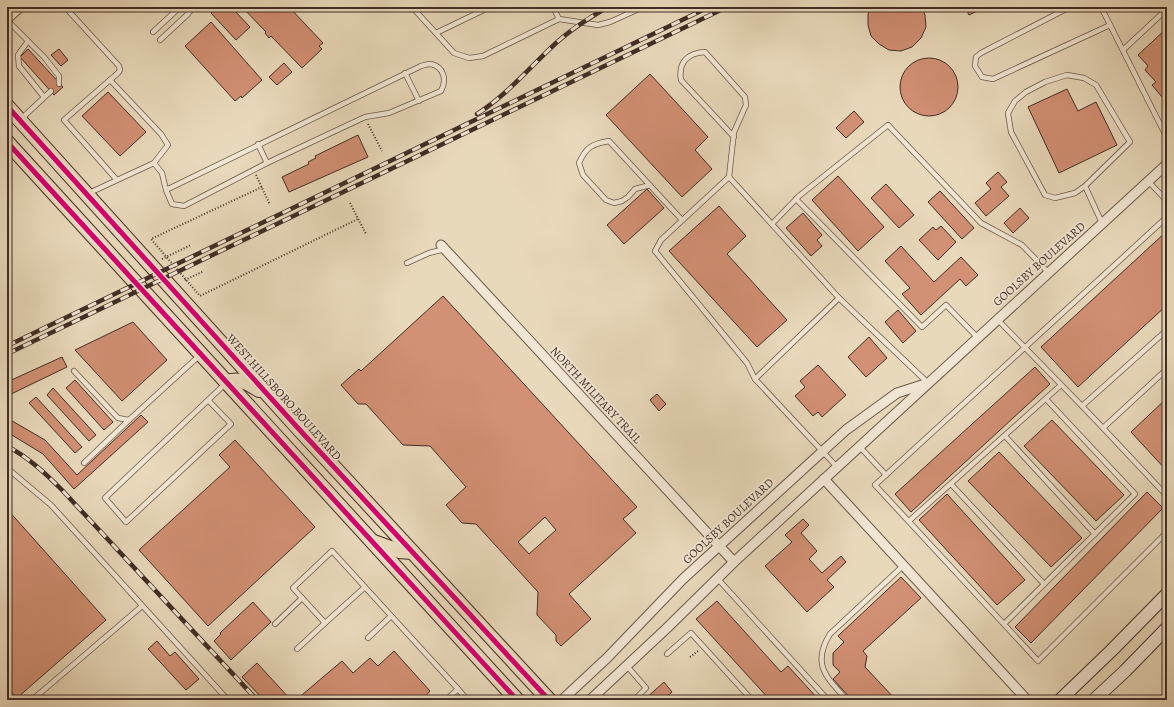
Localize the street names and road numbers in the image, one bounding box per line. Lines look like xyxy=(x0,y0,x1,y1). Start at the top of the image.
street label: GOOLSBY BOULEVARD xyxy=(989,218,1089,310)
street label: WEST HILLSBORO BOULEVARD xyxy=(222,330,345,464)
street label: NORTH MILITARY TRAIL xyxy=(547,343,646,448)
street label: GOOLSBY BOULEVARD xyxy=(679,474,777,568)

